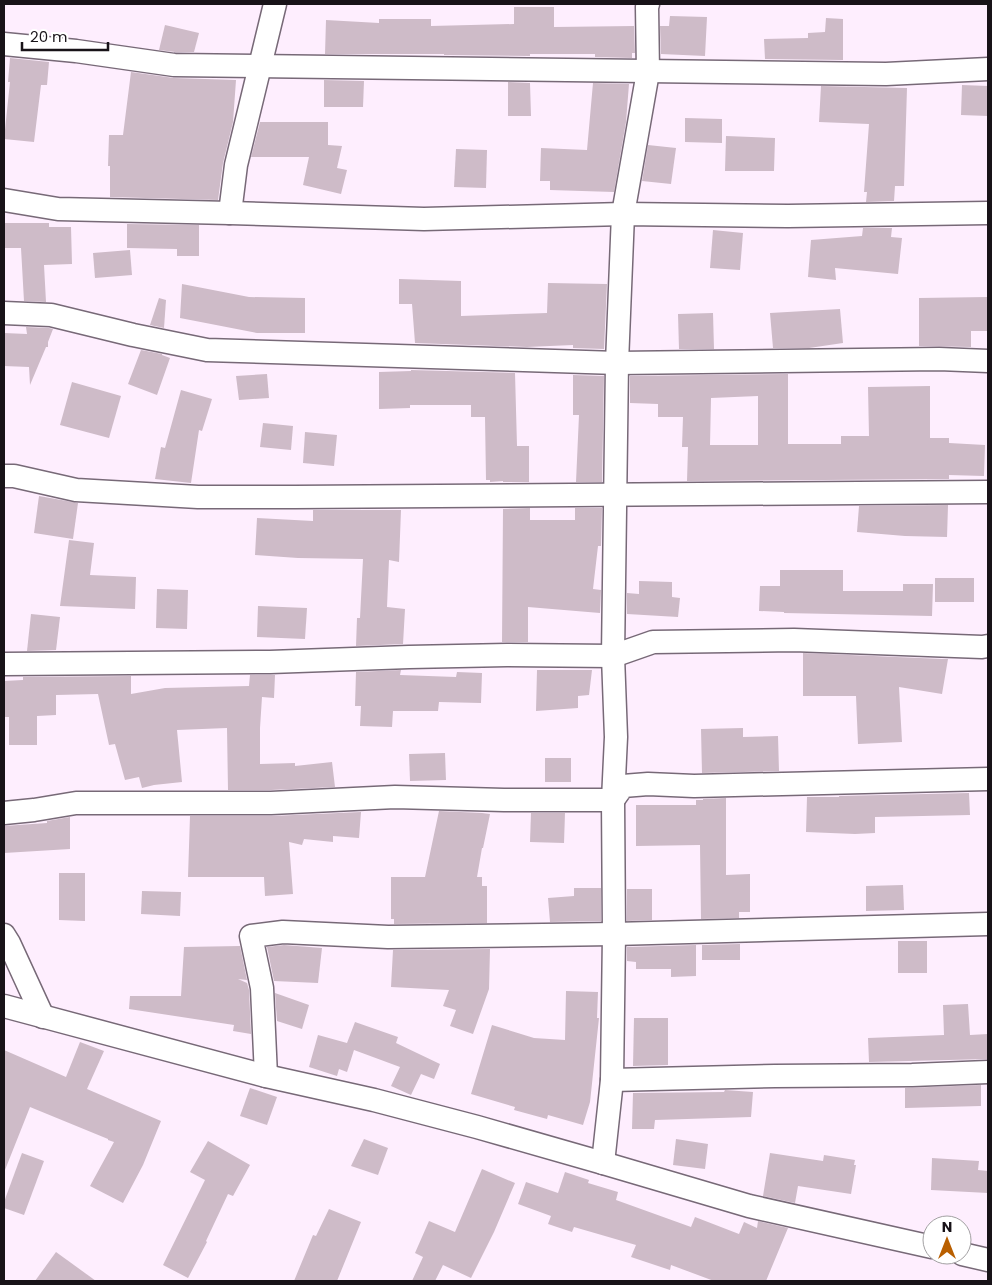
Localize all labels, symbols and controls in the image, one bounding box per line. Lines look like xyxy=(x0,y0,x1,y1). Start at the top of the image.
scale bar xyxy=(22,20,109,52)
text: 20 m xyxy=(30,26,68,47)
north arrow xyxy=(922,1215,972,1265)
text: N xyxy=(942,1217,952,1237)

